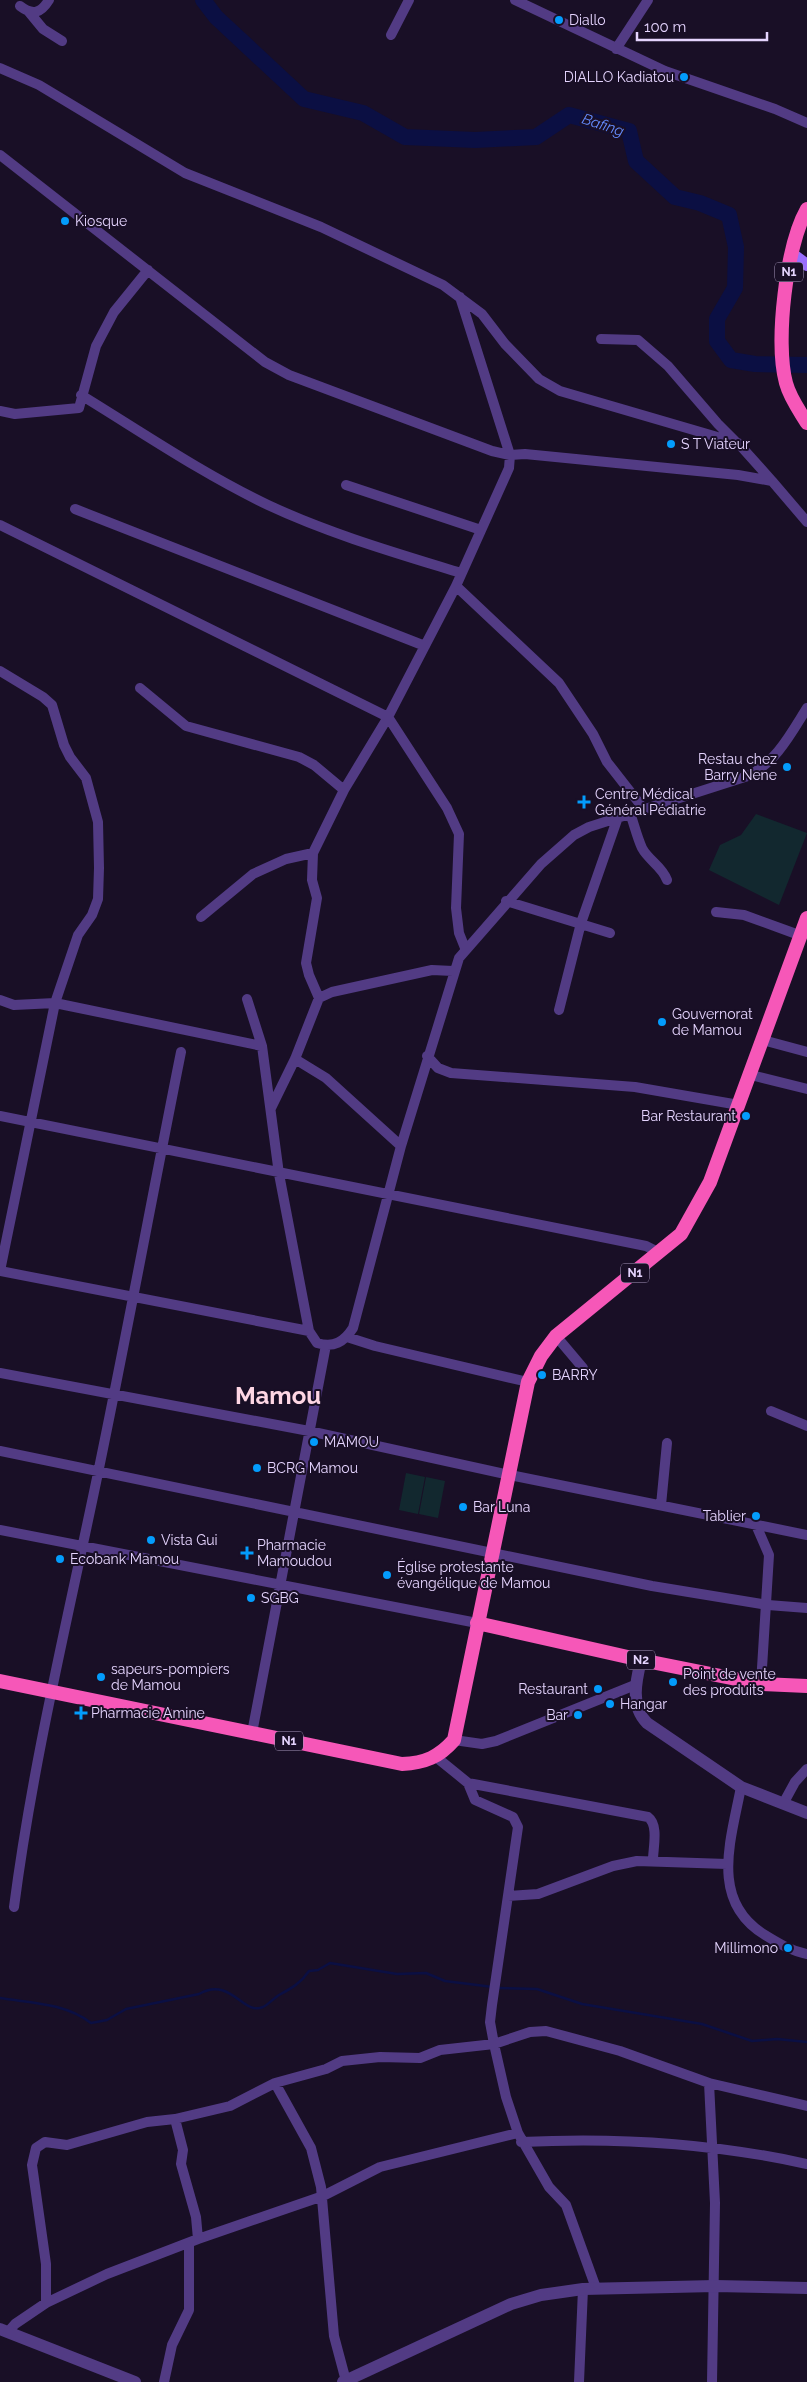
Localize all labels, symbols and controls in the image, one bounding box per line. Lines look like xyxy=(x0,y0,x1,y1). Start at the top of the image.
scale bar xyxy=(637,10,767,42)
place label: Diallo xyxy=(569,12,606,28)
marker: Diallo xyxy=(553,14,565,26)
text: 100 m xyxy=(644,18,686,36)
place label: DIALLO Kadiatou xyxy=(564,69,674,85)
marker: DIALLO Kadiatou xyxy=(678,71,690,83)
water label: Bafing xyxy=(580,110,626,140)
place label: Kiosque xyxy=(75,213,127,229)
marker: Kiosque xyxy=(59,215,71,227)
road number: N1 xyxy=(775,262,803,282)
place label: S T Viateur xyxy=(681,436,750,452)
marker: S T Viateur xyxy=(665,438,677,450)
place label: Restau chez Barry Nene xyxy=(698,751,777,783)
marker: Restau chez Barry Nene xyxy=(781,761,793,773)
place label: Centre Médical Général Pédiatrie xyxy=(595,786,706,818)
marker: Centre Médical Général Pédiatrie xyxy=(577,795,591,809)
place label: Gouvernorat de Mamou xyxy=(672,1006,753,1038)
marker: Gouvernorat de Mamou xyxy=(656,1016,668,1028)
place label: Bar Restaurant xyxy=(641,1108,736,1124)
marker: Bar Restaurant xyxy=(740,1110,752,1122)
road number: N1 xyxy=(621,1264,649,1282)
place label: BARRY xyxy=(552,1367,598,1383)
marker: BARRY xyxy=(536,1369,548,1381)
district label: Mamou xyxy=(235,1381,321,1410)
place label: MAMOU xyxy=(324,1434,379,1450)
marker: MAMOU xyxy=(308,1436,320,1448)
place label: BCRG Mamou xyxy=(267,1460,358,1476)
marker: BCRG Mamou xyxy=(251,1462,263,1474)
place label: Bar Luna xyxy=(473,1499,530,1515)
marker: Bar Luna xyxy=(457,1501,469,1513)
place label: Tablier xyxy=(703,1508,746,1524)
marker: Tablier xyxy=(750,1510,762,1522)
place label: Vista Gui xyxy=(161,1532,218,1548)
marker: Vista Gui xyxy=(145,1534,157,1546)
place label: Pharmacie Mamoudou xyxy=(257,1537,332,1569)
marker: Pharmacie Mamoudou xyxy=(241,1547,253,1559)
place label: Ecobank Mamou xyxy=(70,1551,179,1567)
marker: Ecobank Mamou xyxy=(54,1553,66,1565)
place label: Église protestante évangélique de Mamou xyxy=(397,1558,550,1591)
marker: Église protestante évangélique de Mamou xyxy=(381,1569,393,1581)
place label: SGBG xyxy=(261,1590,299,1606)
marker: SGBG xyxy=(245,1592,257,1604)
road number: N2 xyxy=(627,1650,655,1670)
place label: sapeurs-pompiers de Mamou xyxy=(111,1661,230,1693)
place label: Point de vente des produits xyxy=(683,1666,776,1698)
marker: sapeurs-pompiers de Mamou xyxy=(95,1671,107,1683)
marker: Point de vente des produits xyxy=(667,1676,679,1688)
place label: Restaurant xyxy=(518,1681,588,1697)
marker: Restaurant xyxy=(592,1683,604,1695)
place label: Hangar xyxy=(620,1696,667,1712)
marker: Hangar xyxy=(604,1698,616,1710)
place label: Pharmacie Amine xyxy=(91,1705,205,1721)
marker: Pharmacie Amine xyxy=(75,1707,87,1719)
place label: Bar xyxy=(546,1707,568,1723)
marker: Bar xyxy=(572,1709,584,1721)
road number: N1 xyxy=(275,1732,303,1750)
place label: Millimono xyxy=(714,1940,778,1956)
marker: Millimono xyxy=(782,1942,794,1954)

